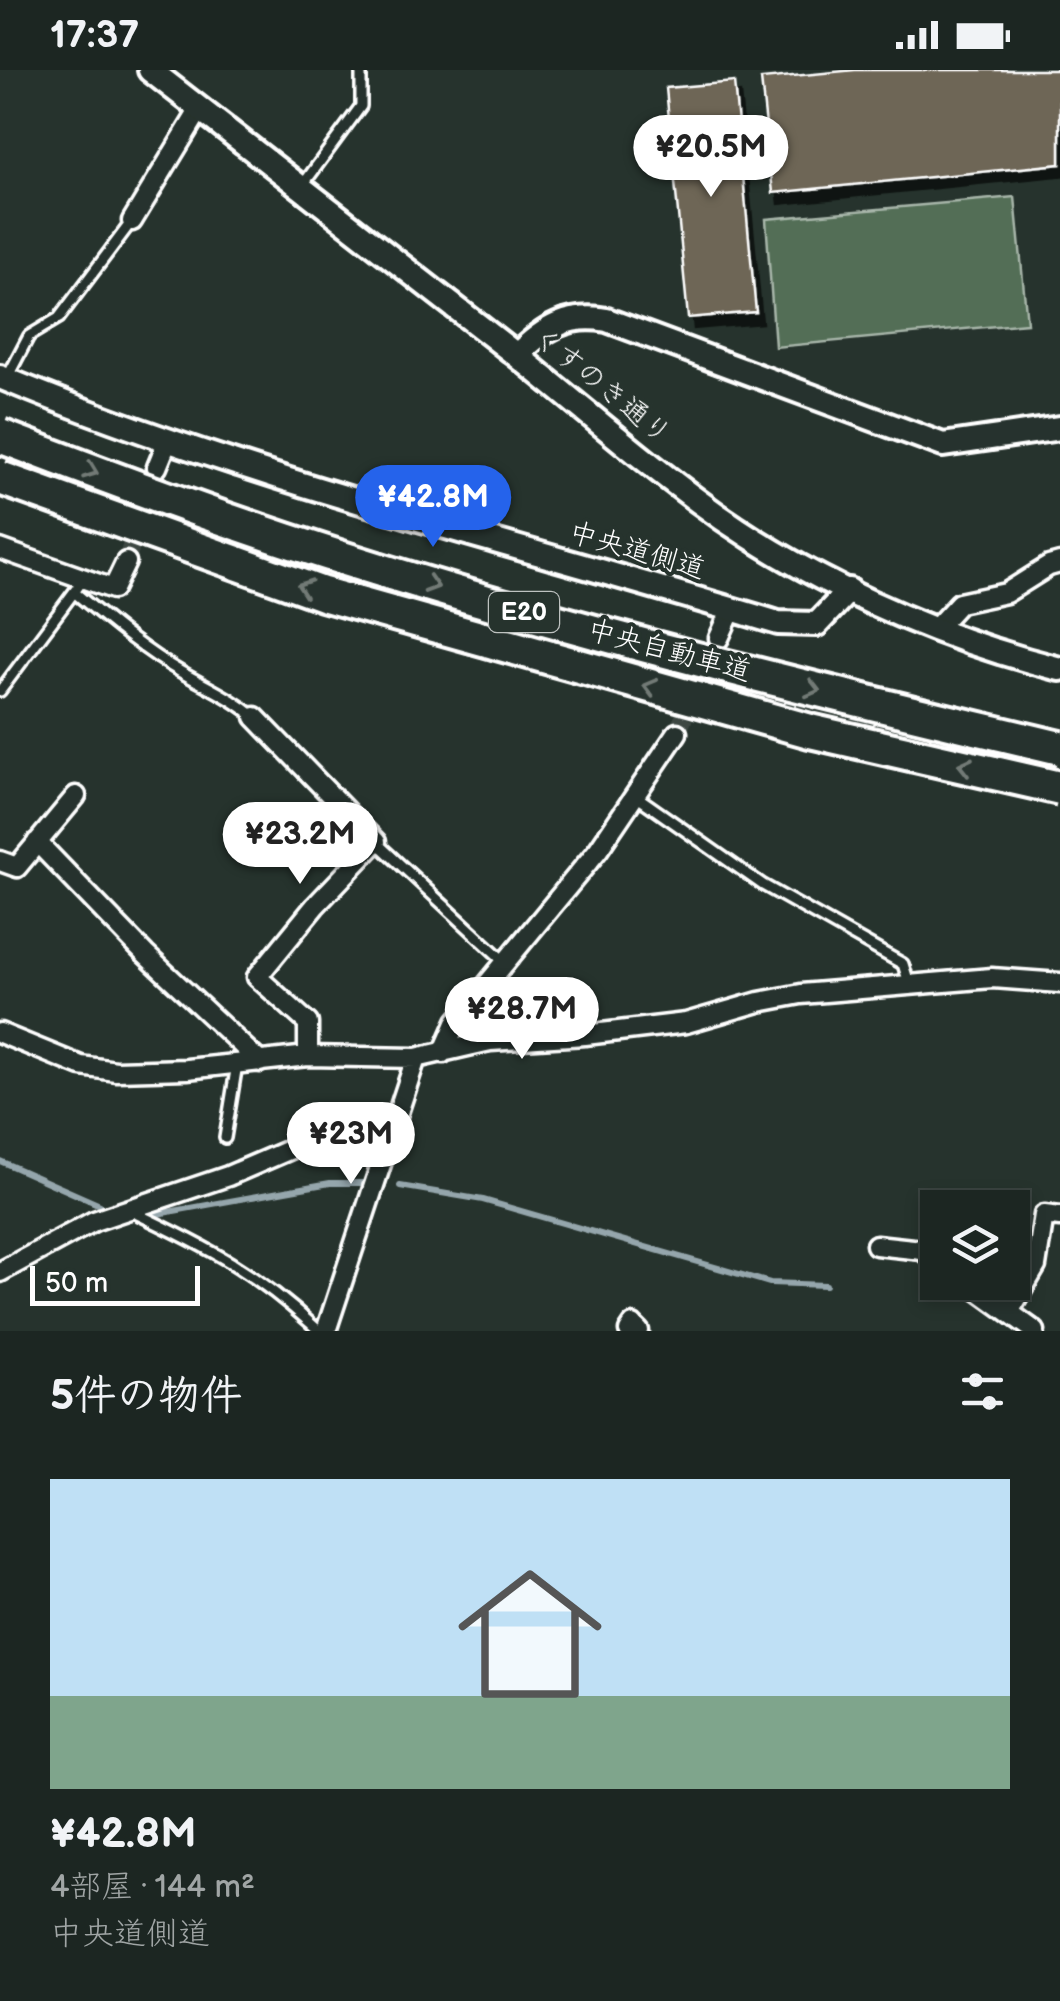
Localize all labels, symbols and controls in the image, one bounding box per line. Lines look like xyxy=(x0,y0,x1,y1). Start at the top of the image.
text: 17:37 xyxy=(50,13,139,58)
pin: ¥20.5M xyxy=(630,115,792,200)
text: ¥20.5M xyxy=(655,128,767,167)
street label: くすのき通り xyxy=(526,319,678,451)
one-way arrow xyxy=(81,459,99,479)
pin: ¥42.8M xyxy=(352,465,514,550)
text: ¥42.8M xyxy=(377,478,489,517)
street label: 中央道側道 xyxy=(565,516,709,586)
one-way arrow xyxy=(423,573,440,594)
one-way arrow xyxy=(296,579,313,599)
road number: E20 xyxy=(489,592,559,632)
street label: 中央自動車道 xyxy=(584,613,754,689)
one-way arrow xyxy=(642,678,659,699)
one-way arrow xyxy=(804,678,821,699)
one-way arrow xyxy=(957,757,974,778)
pin: ¥23.2M xyxy=(219,802,381,887)
text: ¥23.2M xyxy=(245,815,355,854)
pin: ¥28.7M xyxy=(441,977,603,1062)
text: ¥28.7M xyxy=(467,990,577,1029)
pin: ¥23M xyxy=(292,1102,410,1187)
text: ¥23M xyxy=(309,1115,393,1154)
map controls xyxy=(920,1190,1030,1300)
button: layers xyxy=(920,1190,1030,1300)
scale bar xyxy=(30,1261,200,1306)
text: 50 m xyxy=(45,1267,108,1300)
icon: filters xyxy=(955,1364,1010,1419)
text: 5件の物件 xyxy=(50,1371,242,1422)
icon: home xyxy=(440,1544,620,1724)
text: ¥42.8M xyxy=(50,1809,196,1860)
text: 4部屋 · 144 m² xyxy=(50,1868,255,1907)
text: 中央道側道 xyxy=(50,1915,210,1954)

